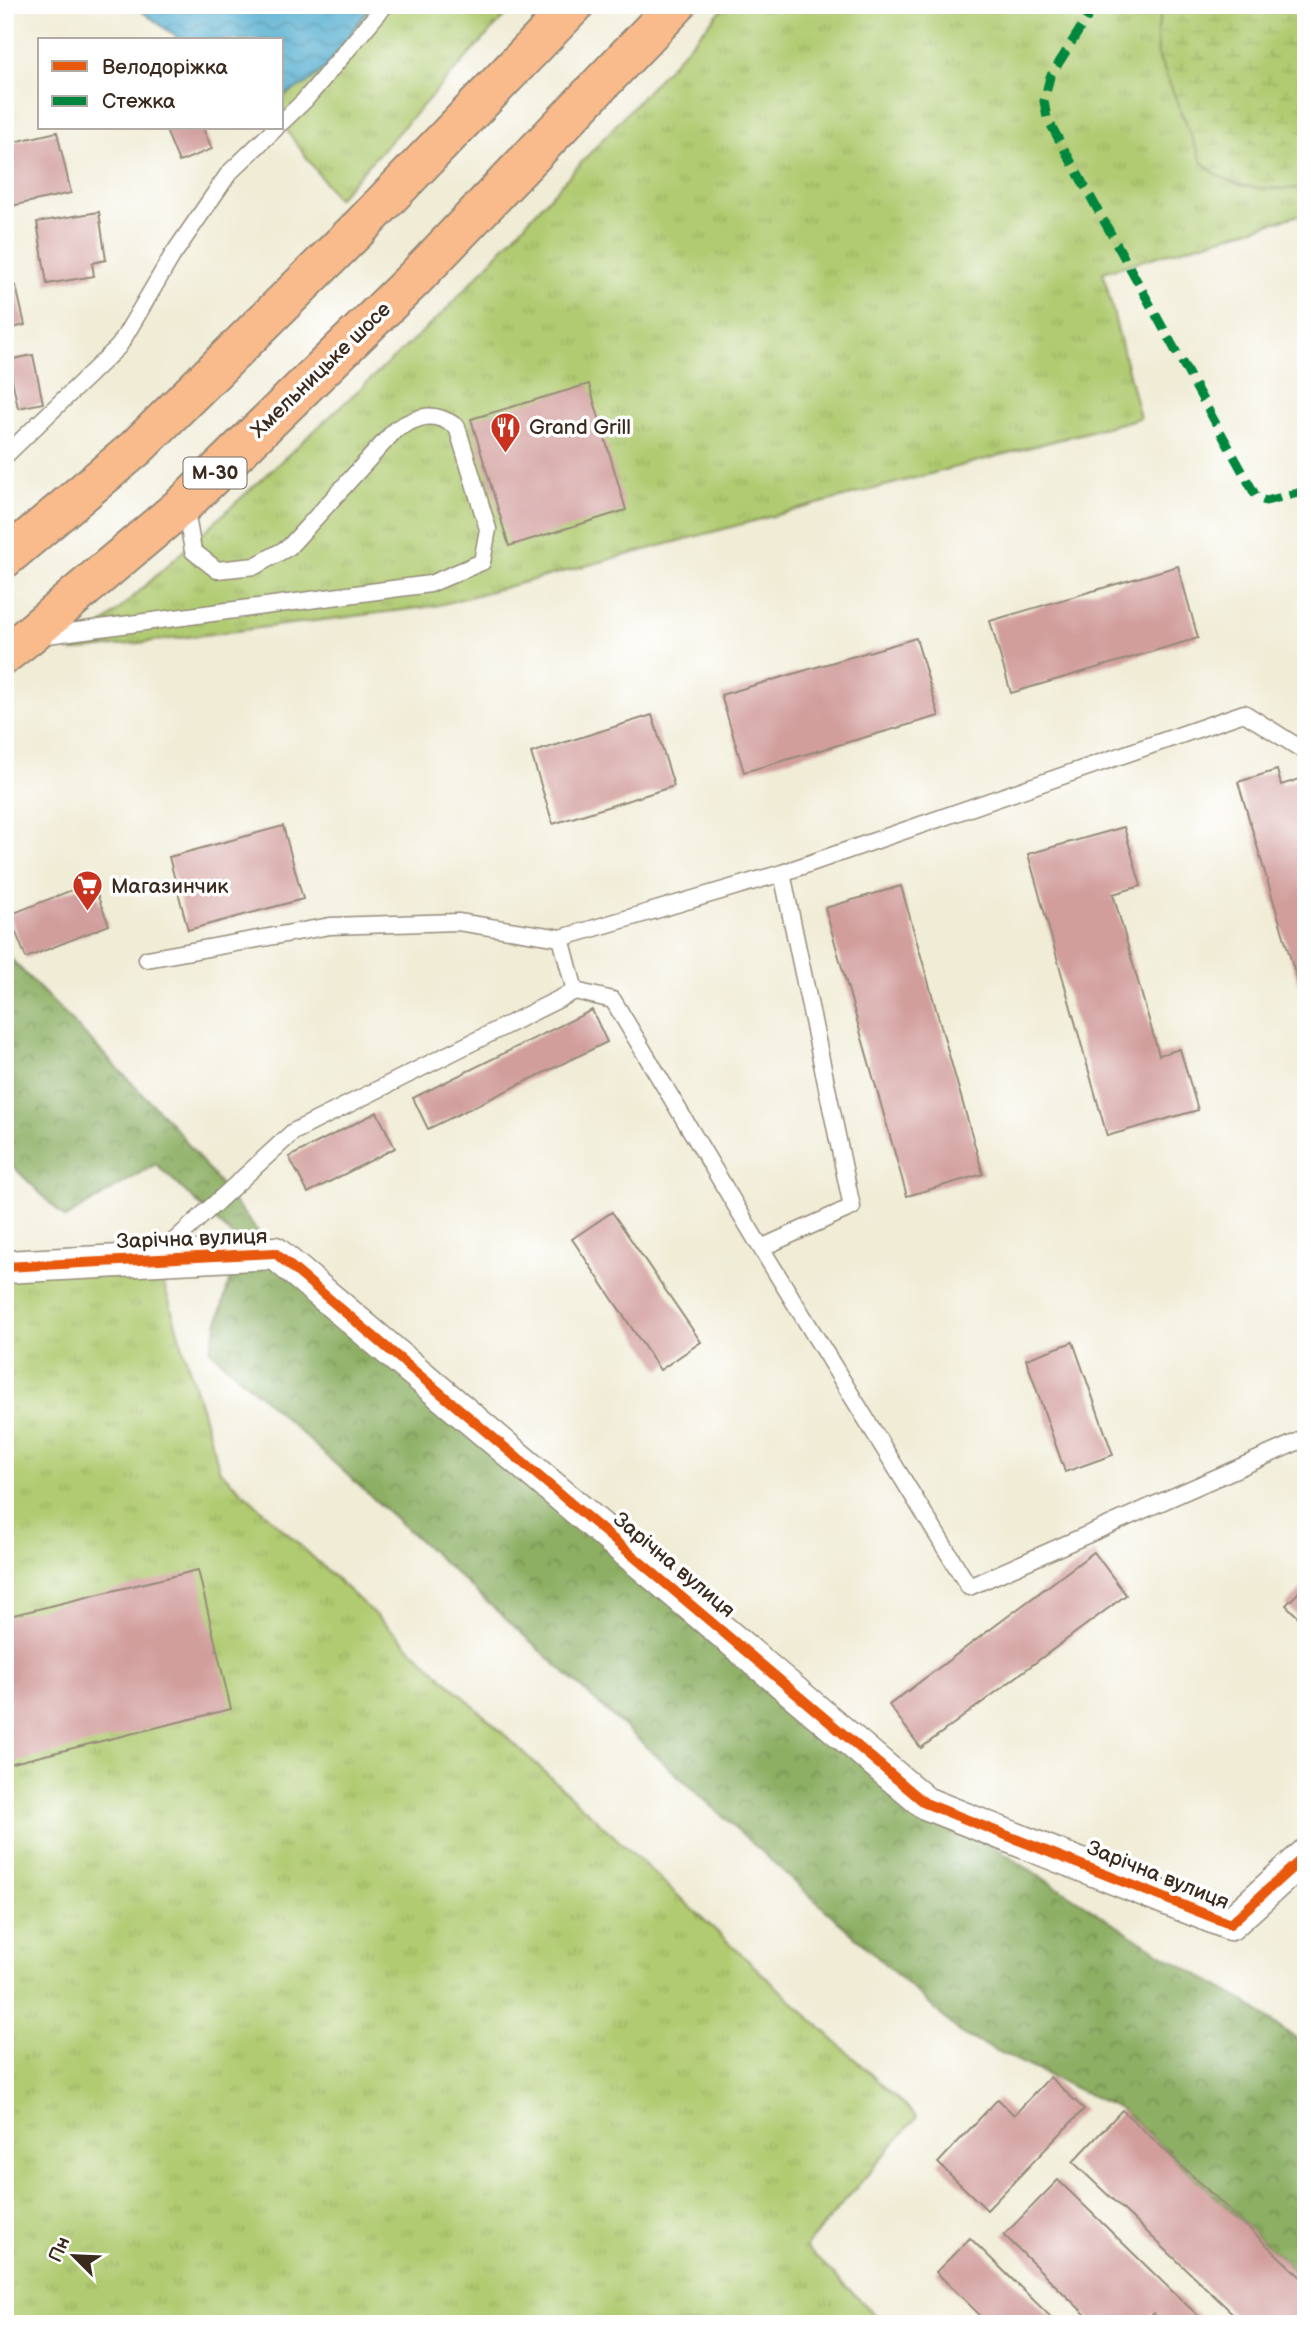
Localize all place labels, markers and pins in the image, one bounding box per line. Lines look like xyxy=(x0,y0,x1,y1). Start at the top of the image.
restaurant icon: Grand Grill xyxy=(489,410,523,454)
place label: Grand Grill xyxy=(529,415,631,440)
supermarket icon: Магазинчик xyxy=(71,869,105,913)
place label: Магазинчик xyxy=(111,874,229,899)

